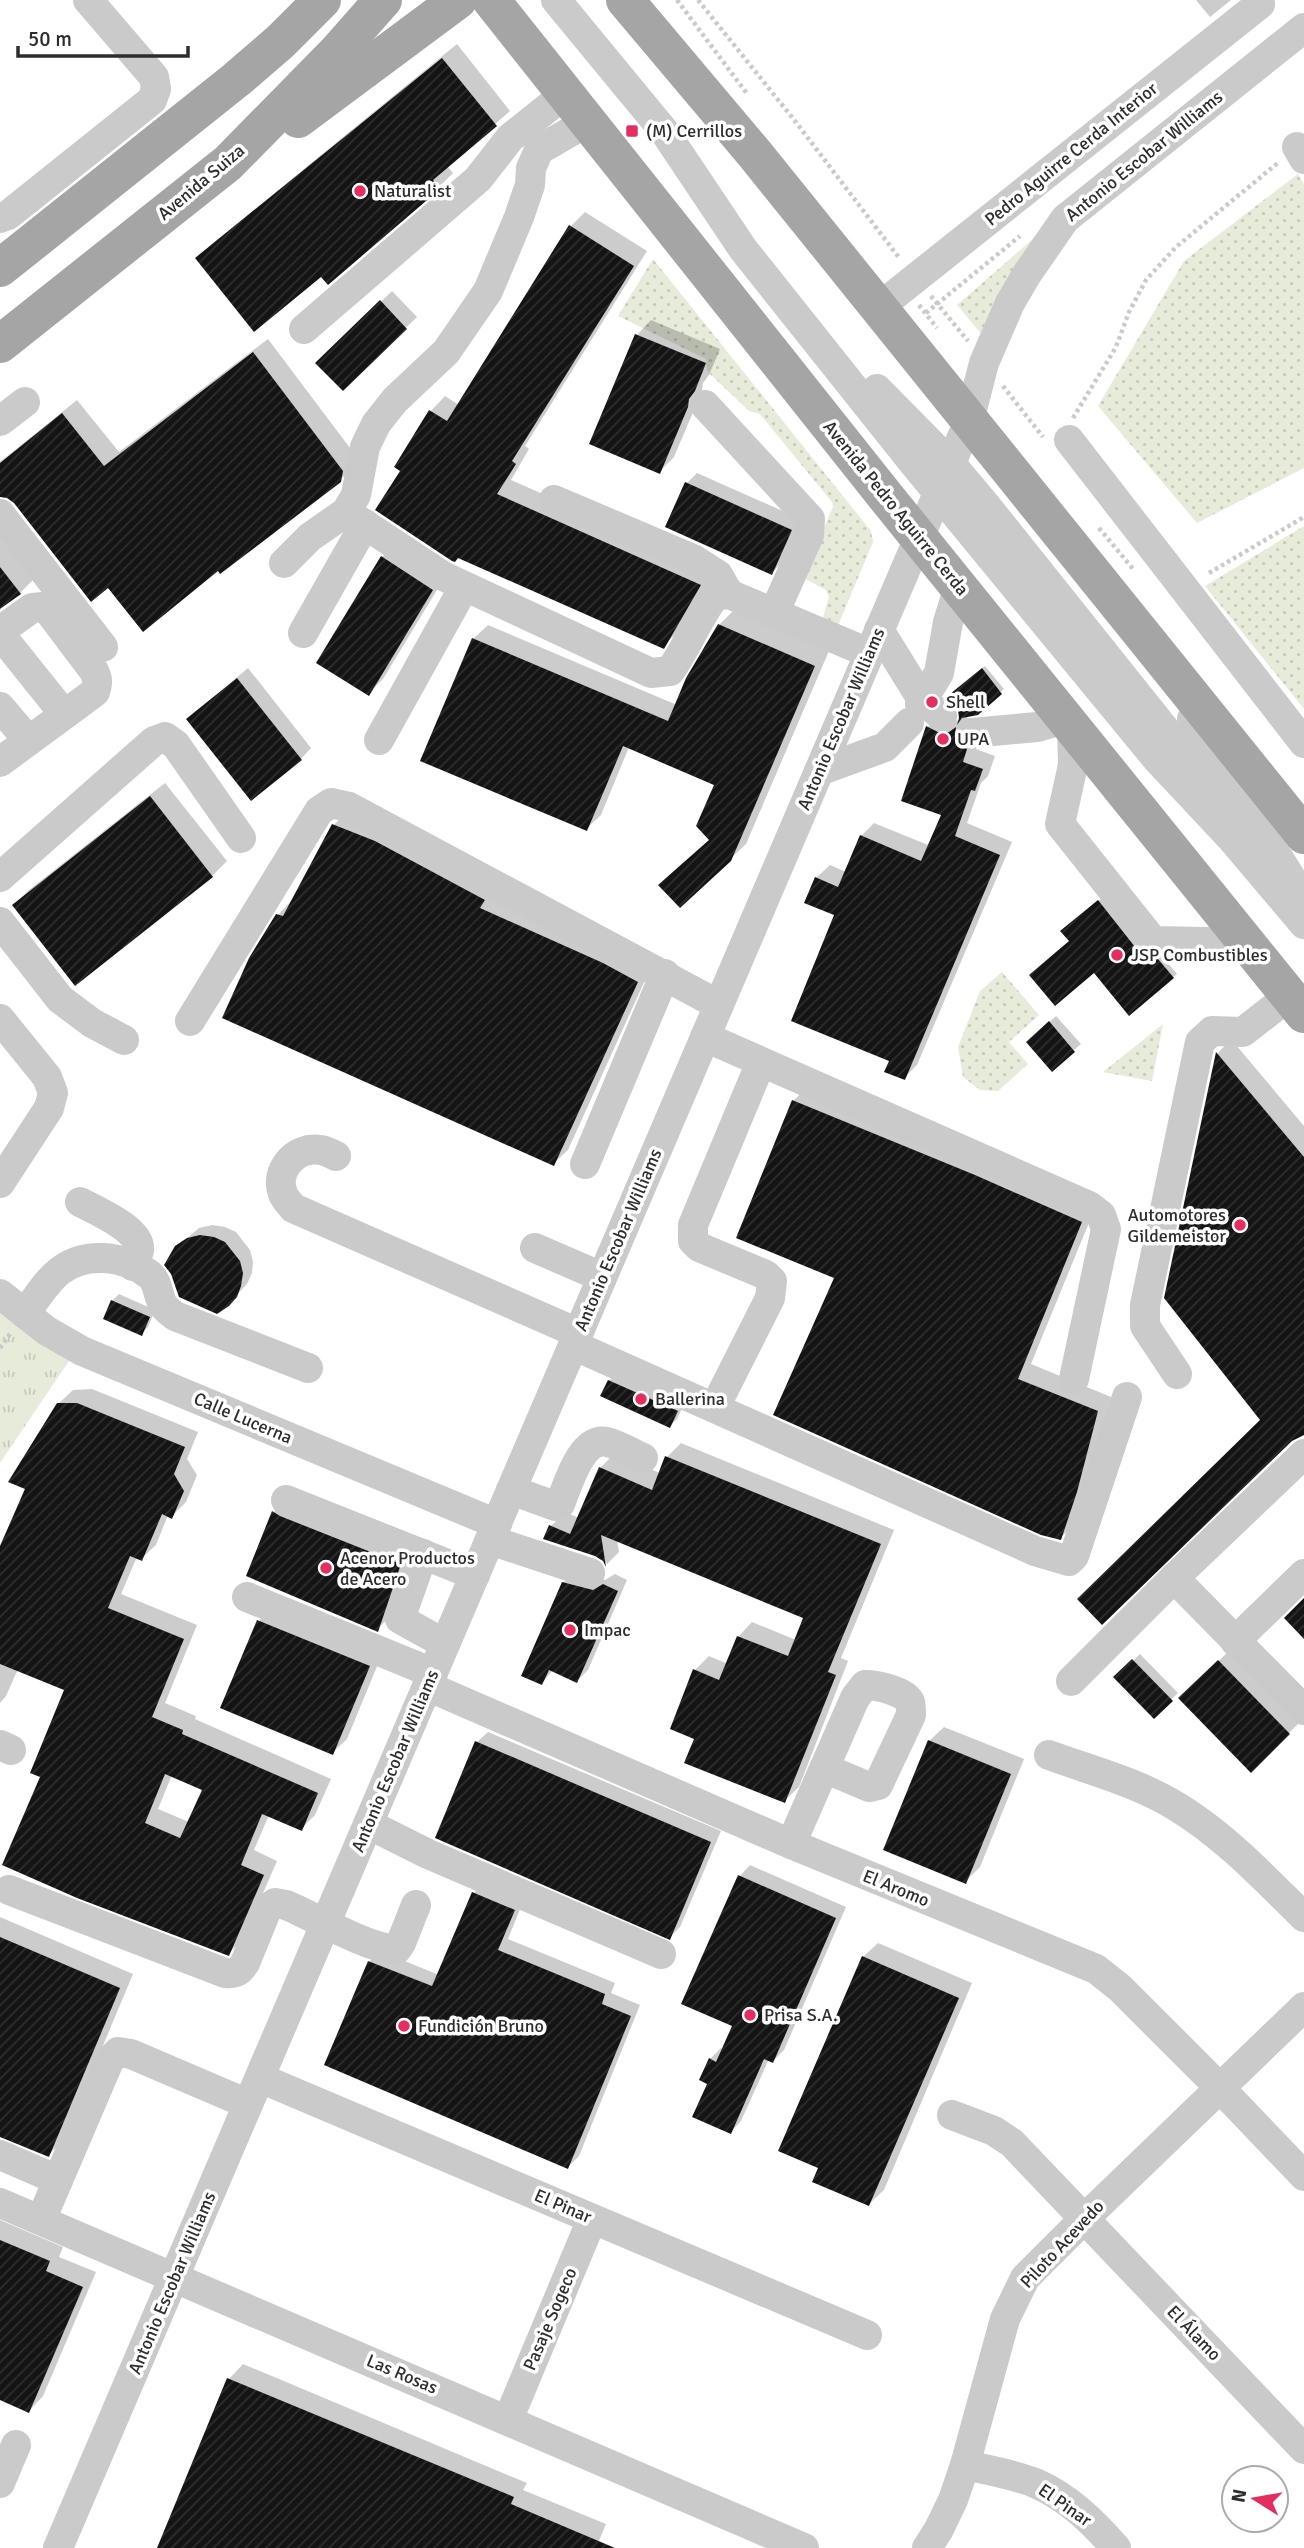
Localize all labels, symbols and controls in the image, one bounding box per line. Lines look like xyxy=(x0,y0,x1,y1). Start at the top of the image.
scale bar xyxy=(18,14,187,58)
text: 50 m xyxy=(28,26,72,52)
street label: Pedro Aguirre Cerda Interior xyxy=(980,77,1162,230)
street label: Antonio Escobar Williams xyxy=(1061,86,1227,226)
place label: (M) Cerrillos xyxy=(646,120,742,142)
marker: (M) Cerrillos xyxy=(624,123,640,139)
street label: Avenida Suiza xyxy=(153,139,249,225)
place label: Naturalist xyxy=(374,180,451,202)
marker: Naturalist xyxy=(352,183,368,199)
street label: Avenida Pedro Aguirre Cerda xyxy=(819,416,973,600)
street label: Antonio Escobar Williams xyxy=(793,624,889,814)
place label: Shell xyxy=(946,691,985,713)
marker: Shell xyxy=(924,694,940,710)
place label: UPA xyxy=(957,728,989,750)
marker: UPA xyxy=(935,731,951,747)
place label: JSP Combustibles xyxy=(1131,944,1268,966)
marker: JSP Combustibles xyxy=(1109,947,1125,963)
street label: Antonio Escobar Williams xyxy=(570,1145,666,1335)
place label: Automotores Gildemeistor xyxy=(1128,1204,1226,1247)
marker: Automotores Gildemeistor xyxy=(1232,1217,1248,1233)
street label: Calle Lucerna xyxy=(190,1387,296,1449)
place label: Ballerina xyxy=(655,1388,725,1410)
marker: Ballerina xyxy=(633,1391,649,1407)
place label: Acenor Productos de Acero xyxy=(340,1547,475,1590)
marker: Acenor Productos de Acero xyxy=(318,1560,334,1576)
place label: Impac xyxy=(584,1619,631,1641)
marker: Impac xyxy=(562,1622,578,1638)
street label: Antonio Escobar Williams xyxy=(347,1666,443,1856)
street label: El Aromo xyxy=(860,1865,932,1911)
place label: Prisa S.A. xyxy=(764,2004,838,2026)
marker: Prisa S.A. xyxy=(742,2007,758,2023)
place label: Fundición Bruno xyxy=(418,2015,544,2037)
marker: Fundición Bruno xyxy=(396,2018,412,2034)
street label: El Pinar xyxy=(531,2184,595,2228)
street label: Antonio Escobar Williams xyxy=(124,2188,220,2378)
street label: Piloto Acevedo xyxy=(1016,2195,1108,2293)
street label: Pasaje Sogeco xyxy=(518,2264,582,2374)
street label: El Álamo xyxy=(1162,2301,1226,2365)
street label: Las Rosas xyxy=(363,2349,441,2399)
north arrow xyxy=(1220,2464,1290,2534)
street label: El Pinar xyxy=(1034,2479,1096,2531)
text: N xyxy=(1226,2487,1252,2505)

